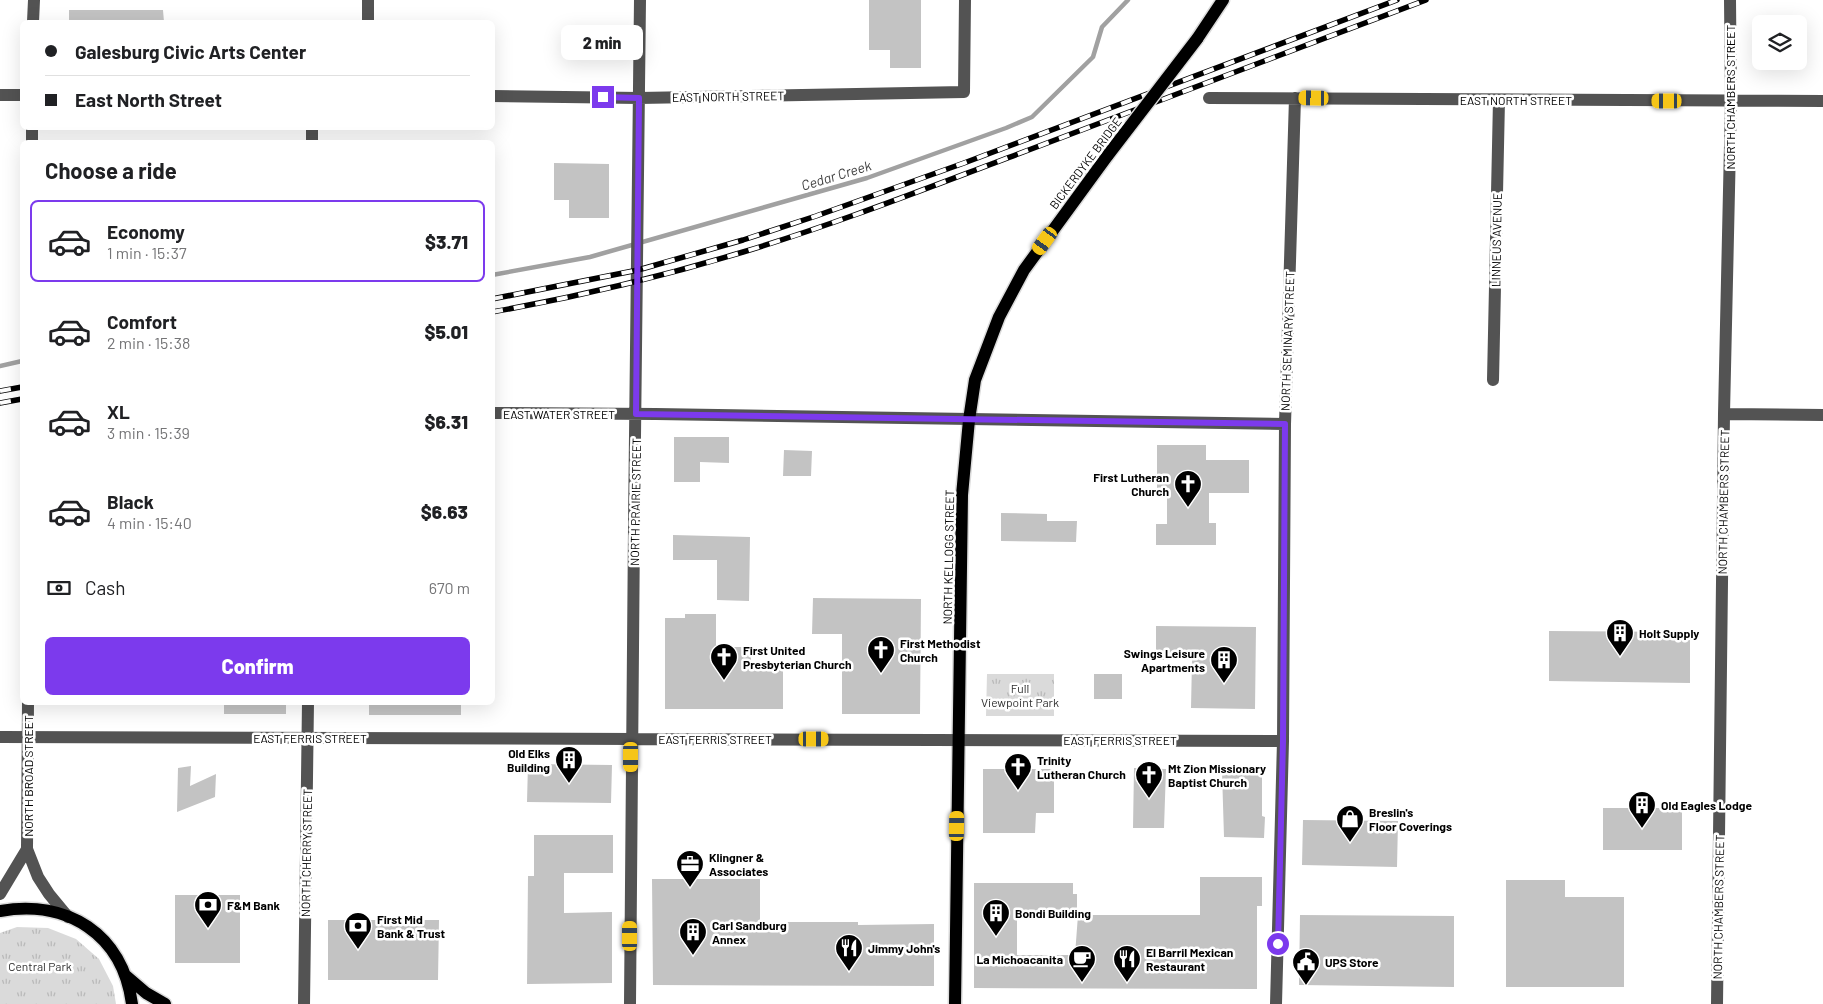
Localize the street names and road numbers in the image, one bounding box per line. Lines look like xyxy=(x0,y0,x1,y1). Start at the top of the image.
street label: NORTH CHAMBERS STREET xyxy=(1723,24,1737,169)
street label: EAST NORTH STREET xyxy=(672,88,784,104)
street label: EAST NORTH STREET xyxy=(1460,93,1572,107)
street label: BICKERDYKE BRIDGE xyxy=(1046,115,1124,211)
street label: LINNEUS AVENUE xyxy=(1488,193,1504,287)
street label: NORTH SEMINARY STREET xyxy=(1278,271,1296,411)
street label: EAST WATER STREET xyxy=(503,407,615,421)
street label: NORTH CHAMBERS STREET xyxy=(1715,429,1731,575)
street label: NORTH PRAIRIE STREET xyxy=(627,438,643,566)
street label: NORTH KELLOGG STREET xyxy=(940,489,956,625)
street label: NORTH BROAD STREET xyxy=(21,715,35,837)
street label: EAST FERRIS STREET xyxy=(253,731,367,745)
street label: EAST FERRIS STREET xyxy=(658,732,772,746)
street label: EAST FERRIS STREET xyxy=(1063,733,1177,747)
street label: NORTH CHERRY STREET xyxy=(298,789,314,917)
street label: NORTH CHAMBERS STREET xyxy=(1710,834,1726,980)

